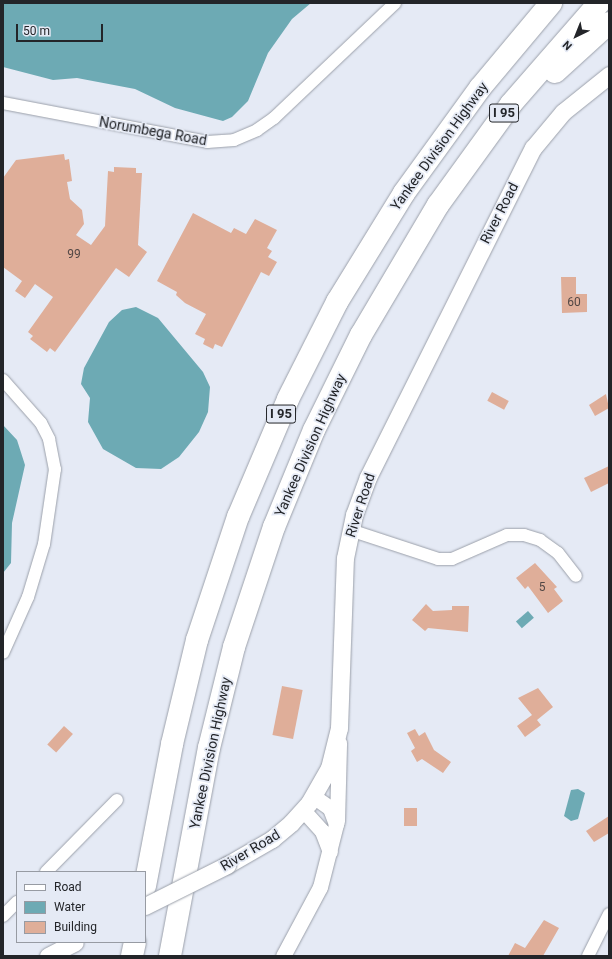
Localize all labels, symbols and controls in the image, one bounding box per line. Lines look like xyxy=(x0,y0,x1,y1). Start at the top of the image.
scale bar xyxy=(18,16,105,42)
north arrow xyxy=(556,16,596,56)
text: 50 m xyxy=(23,24,50,38)
text: N xyxy=(560,38,575,53)
street label: Yankee Division Highway xyxy=(387,78,491,214)
road number: I 95 xyxy=(489,102,519,124)
street label: Norumbega Road xyxy=(98,113,208,149)
street label: River Road xyxy=(476,180,522,246)
house number: 99 xyxy=(67,248,81,262)
house number: 60 xyxy=(567,296,581,310)
street label: Yankee Division Highway xyxy=(271,371,349,519)
road number: I 95 xyxy=(266,403,296,425)
street label: River Road xyxy=(342,471,378,539)
house number: 5 xyxy=(539,581,545,595)
street label: Yankee Division Highway xyxy=(186,676,234,830)
street label: River Road xyxy=(217,826,283,874)
legend xyxy=(16,871,146,943)
text: Road xyxy=(54,880,82,894)
text: Water xyxy=(54,900,85,914)
text: Building xyxy=(54,920,97,934)

